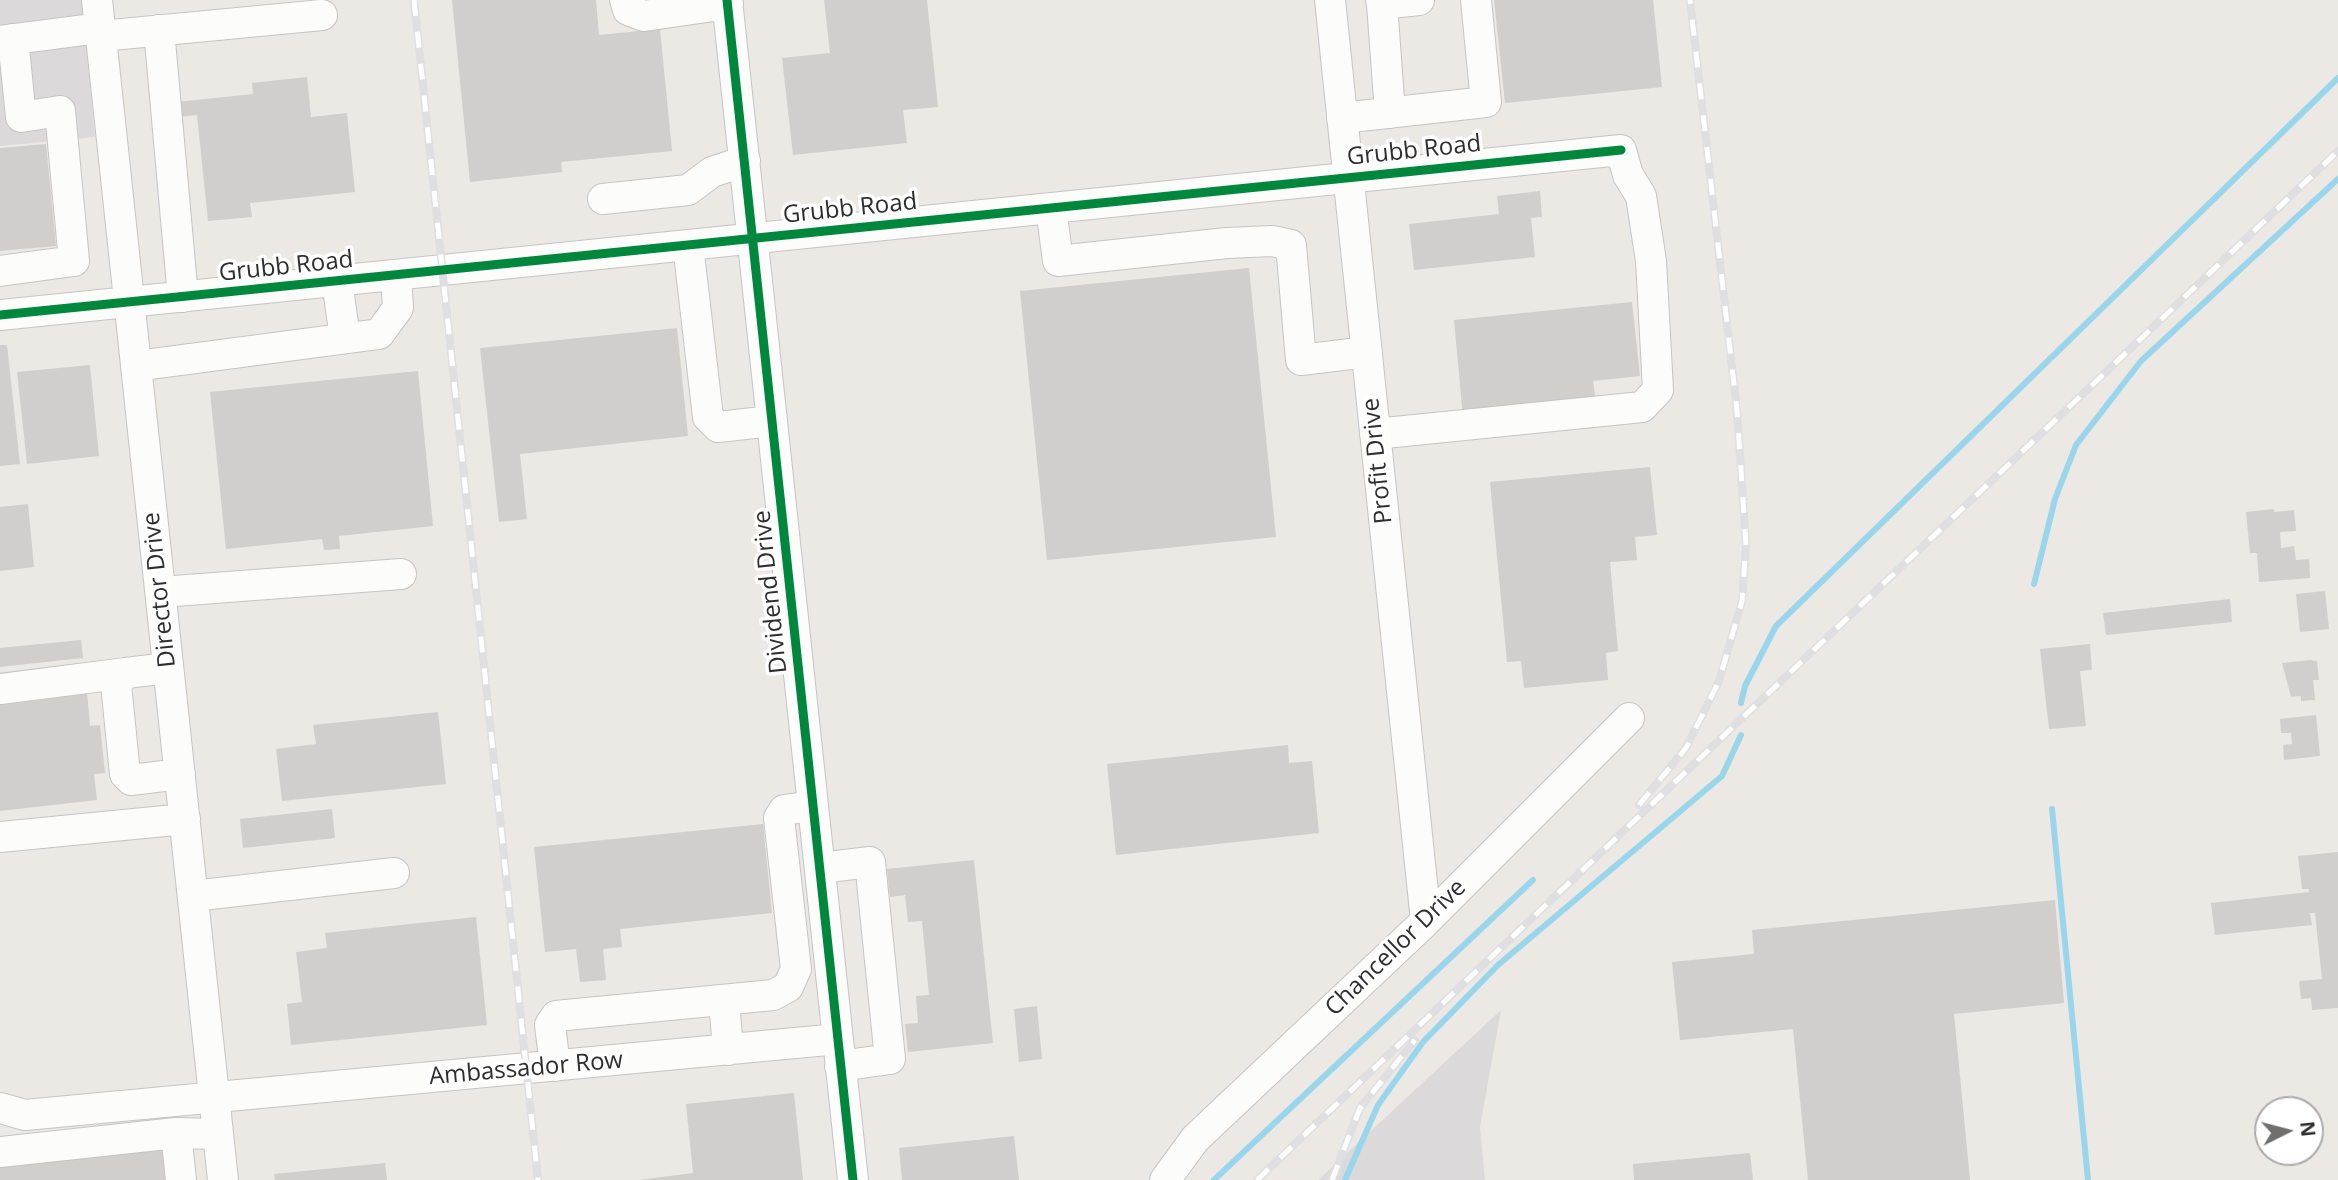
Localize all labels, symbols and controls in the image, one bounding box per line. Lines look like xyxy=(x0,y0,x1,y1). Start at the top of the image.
street label: Grubb Road xyxy=(1345,130,1483,172)
street label: Grubb Road xyxy=(781,188,919,230)
street label: Grubb Road xyxy=(217,246,355,288)
street label: Profit Drive xyxy=(1357,397,1399,525)
street label: Dividend Drive xyxy=(748,509,794,675)
street label: Director Drive xyxy=(138,511,182,669)
street label: Chancellor Drive xyxy=(1320,874,1472,1022)
street label: Ambassador Row xyxy=(428,1046,624,1092)
north arrow xyxy=(2254,1096,2324,1166)
text: N xyxy=(2294,1120,2322,1138)

